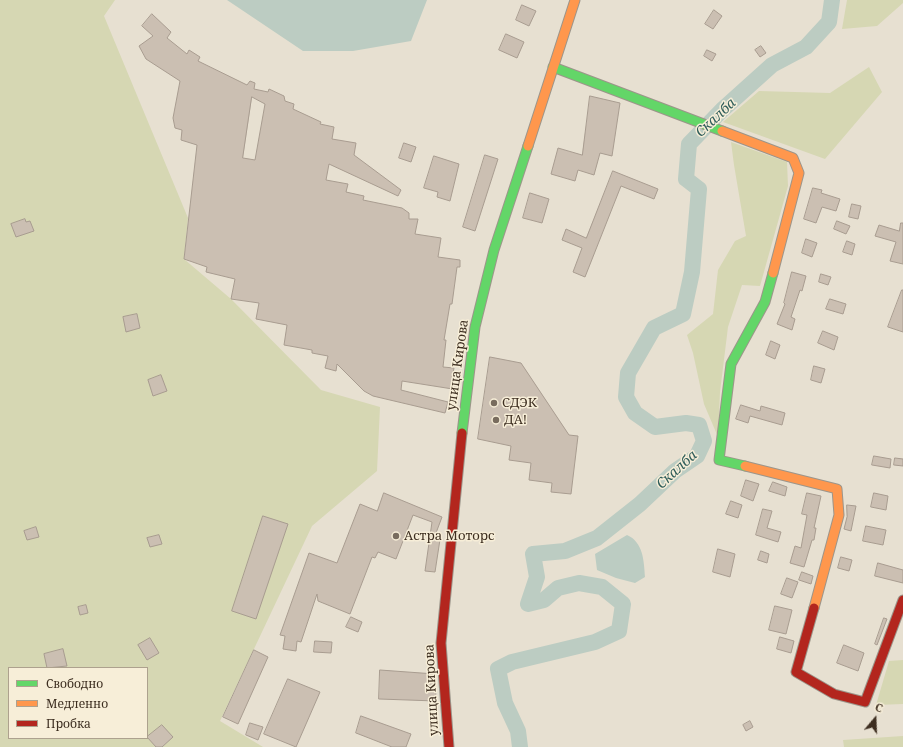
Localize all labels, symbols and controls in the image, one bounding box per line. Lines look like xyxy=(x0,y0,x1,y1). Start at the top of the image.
water label: Скалба xyxy=(692,95,740,141)
street label: улица Кирова xyxy=(444,318,472,412)
place label: СДЭК xyxy=(502,395,537,411)
marker: СДЭК xyxy=(489,398,499,408)
place label: ДА! xyxy=(504,412,527,428)
marker: ДА! xyxy=(491,415,501,425)
water label: Скалба xyxy=(653,447,701,493)
place label: Астра Моторс xyxy=(404,528,495,544)
marker: Астра Моторс xyxy=(391,531,401,541)
street label: улица Кирова xyxy=(422,644,442,736)
legend xyxy=(8,667,148,739)
text: Свободно xyxy=(46,675,103,692)
text: Медленно xyxy=(46,695,108,712)
north arrow xyxy=(855,699,895,739)
text: С xyxy=(873,699,885,715)
text: Пробка xyxy=(46,715,91,732)

